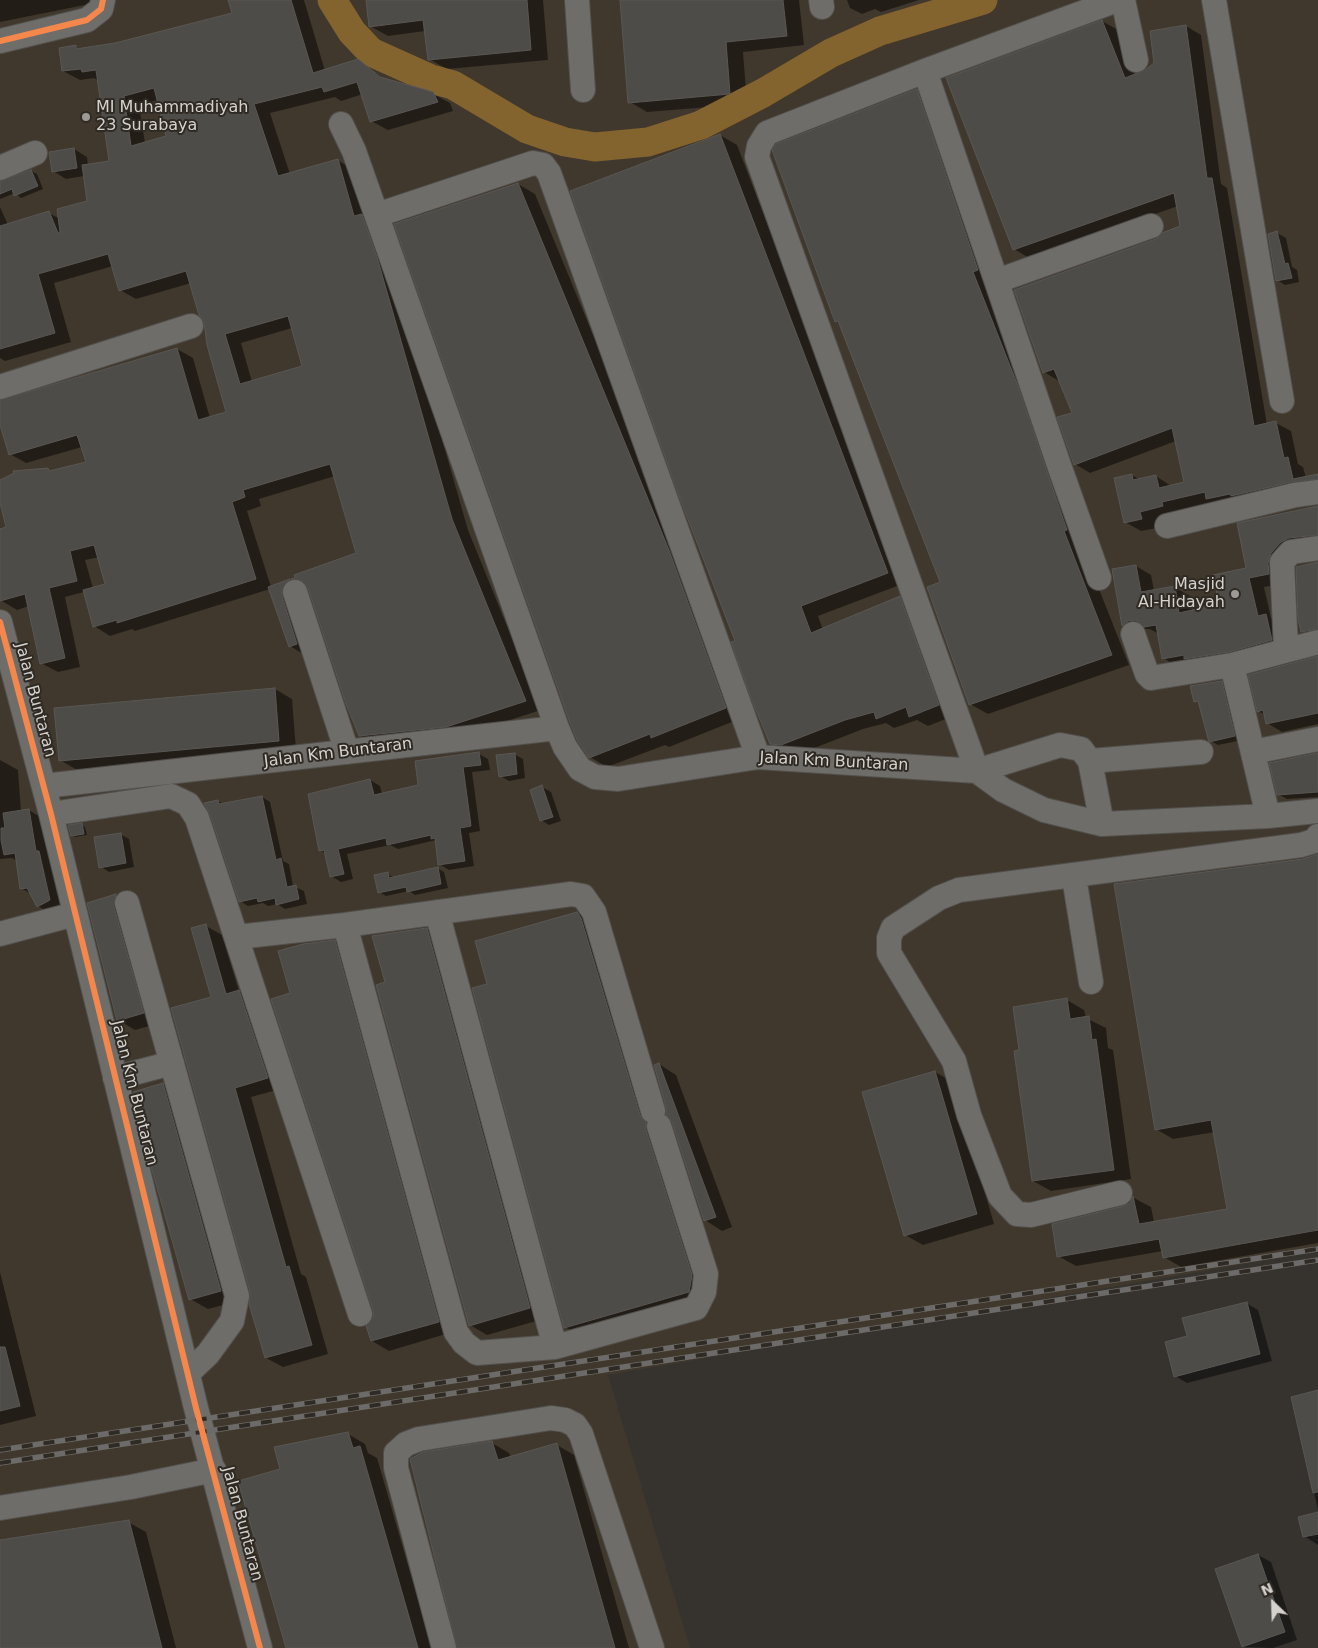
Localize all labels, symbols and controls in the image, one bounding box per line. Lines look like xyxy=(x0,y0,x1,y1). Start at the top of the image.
place label: MI Muhammadiyah 23 Surabaya xyxy=(96,98,248,136)
marker: MI Muhammadiyah 23 Surabaya xyxy=(80,111,92,123)
place label: Masjid Al-Hidayah xyxy=(1138,575,1225,613)
marker: Masjid Al-Hidayah xyxy=(1229,588,1241,600)
street label: Jalan Buntaran xyxy=(10,641,60,759)
street label: Jalan Km Buntaran xyxy=(263,734,413,772)
street label: Jalan Km Buntaran xyxy=(759,749,909,775)
street label: Jalan Km Buntaran xyxy=(107,1018,161,1168)
street label: Jalan Buntaran xyxy=(217,1465,267,1583)
north arrow xyxy=(1248,1578,1298,1628)
text: N xyxy=(1258,1580,1276,1599)

